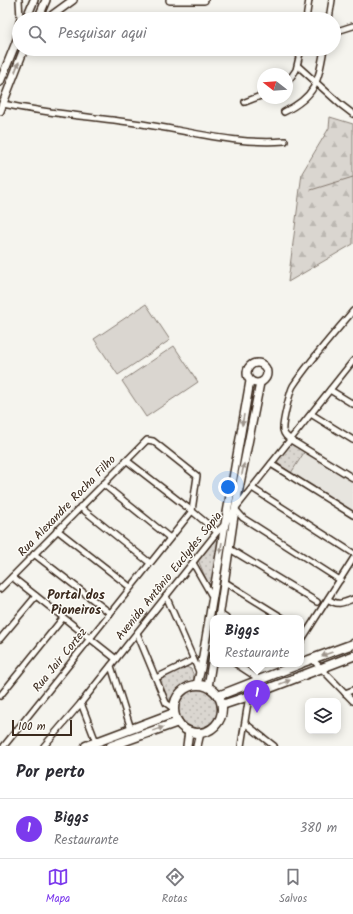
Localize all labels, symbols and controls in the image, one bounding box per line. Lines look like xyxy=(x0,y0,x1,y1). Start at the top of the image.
search box xyxy=(12,12,341,56)
text: Pesquisar aqui xyxy=(58,22,147,46)
icon: search xyxy=(26,23,48,45)
one-way arrow xyxy=(15,61,21,73)
north arrow xyxy=(257,68,293,104)
one-way arrow xyxy=(240,414,246,426)
street label: Rua Alexandre Rocha Filho xyxy=(13,451,121,561)
one-way arrow xyxy=(241,463,247,475)
your location xyxy=(218,477,238,497)
street label: Avenida Antônio Euclydes Sapia xyxy=(111,507,227,645)
one-way arrow xyxy=(218,542,224,554)
district label: Portal dos Pioneiros xyxy=(47,585,105,621)
popup xyxy=(210,615,304,667)
text: Biggs xyxy=(225,619,259,643)
street label: Rua Jair Cortez xyxy=(28,624,92,696)
text: Restaurante xyxy=(225,643,289,664)
one-way arrow xyxy=(321,651,333,657)
one-way arrow xyxy=(279,679,291,685)
pin: 1 xyxy=(244,680,270,713)
map controls xyxy=(305,698,341,734)
button: layers xyxy=(305,698,341,734)
scale bar xyxy=(12,718,72,737)
text: 100 m xyxy=(18,718,46,736)
one-way arrow xyxy=(152,726,164,732)
text: Por perto xyxy=(16,759,85,786)
text: Biggs xyxy=(54,806,89,830)
text: 1 xyxy=(27,818,31,839)
text: 380 m xyxy=(300,818,337,839)
text: Restaurante xyxy=(54,830,119,851)
tab: Mapa xyxy=(46,866,70,908)
tab: Rotas xyxy=(162,866,187,908)
tab: Salvos xyxy=(279,866,307,908)

